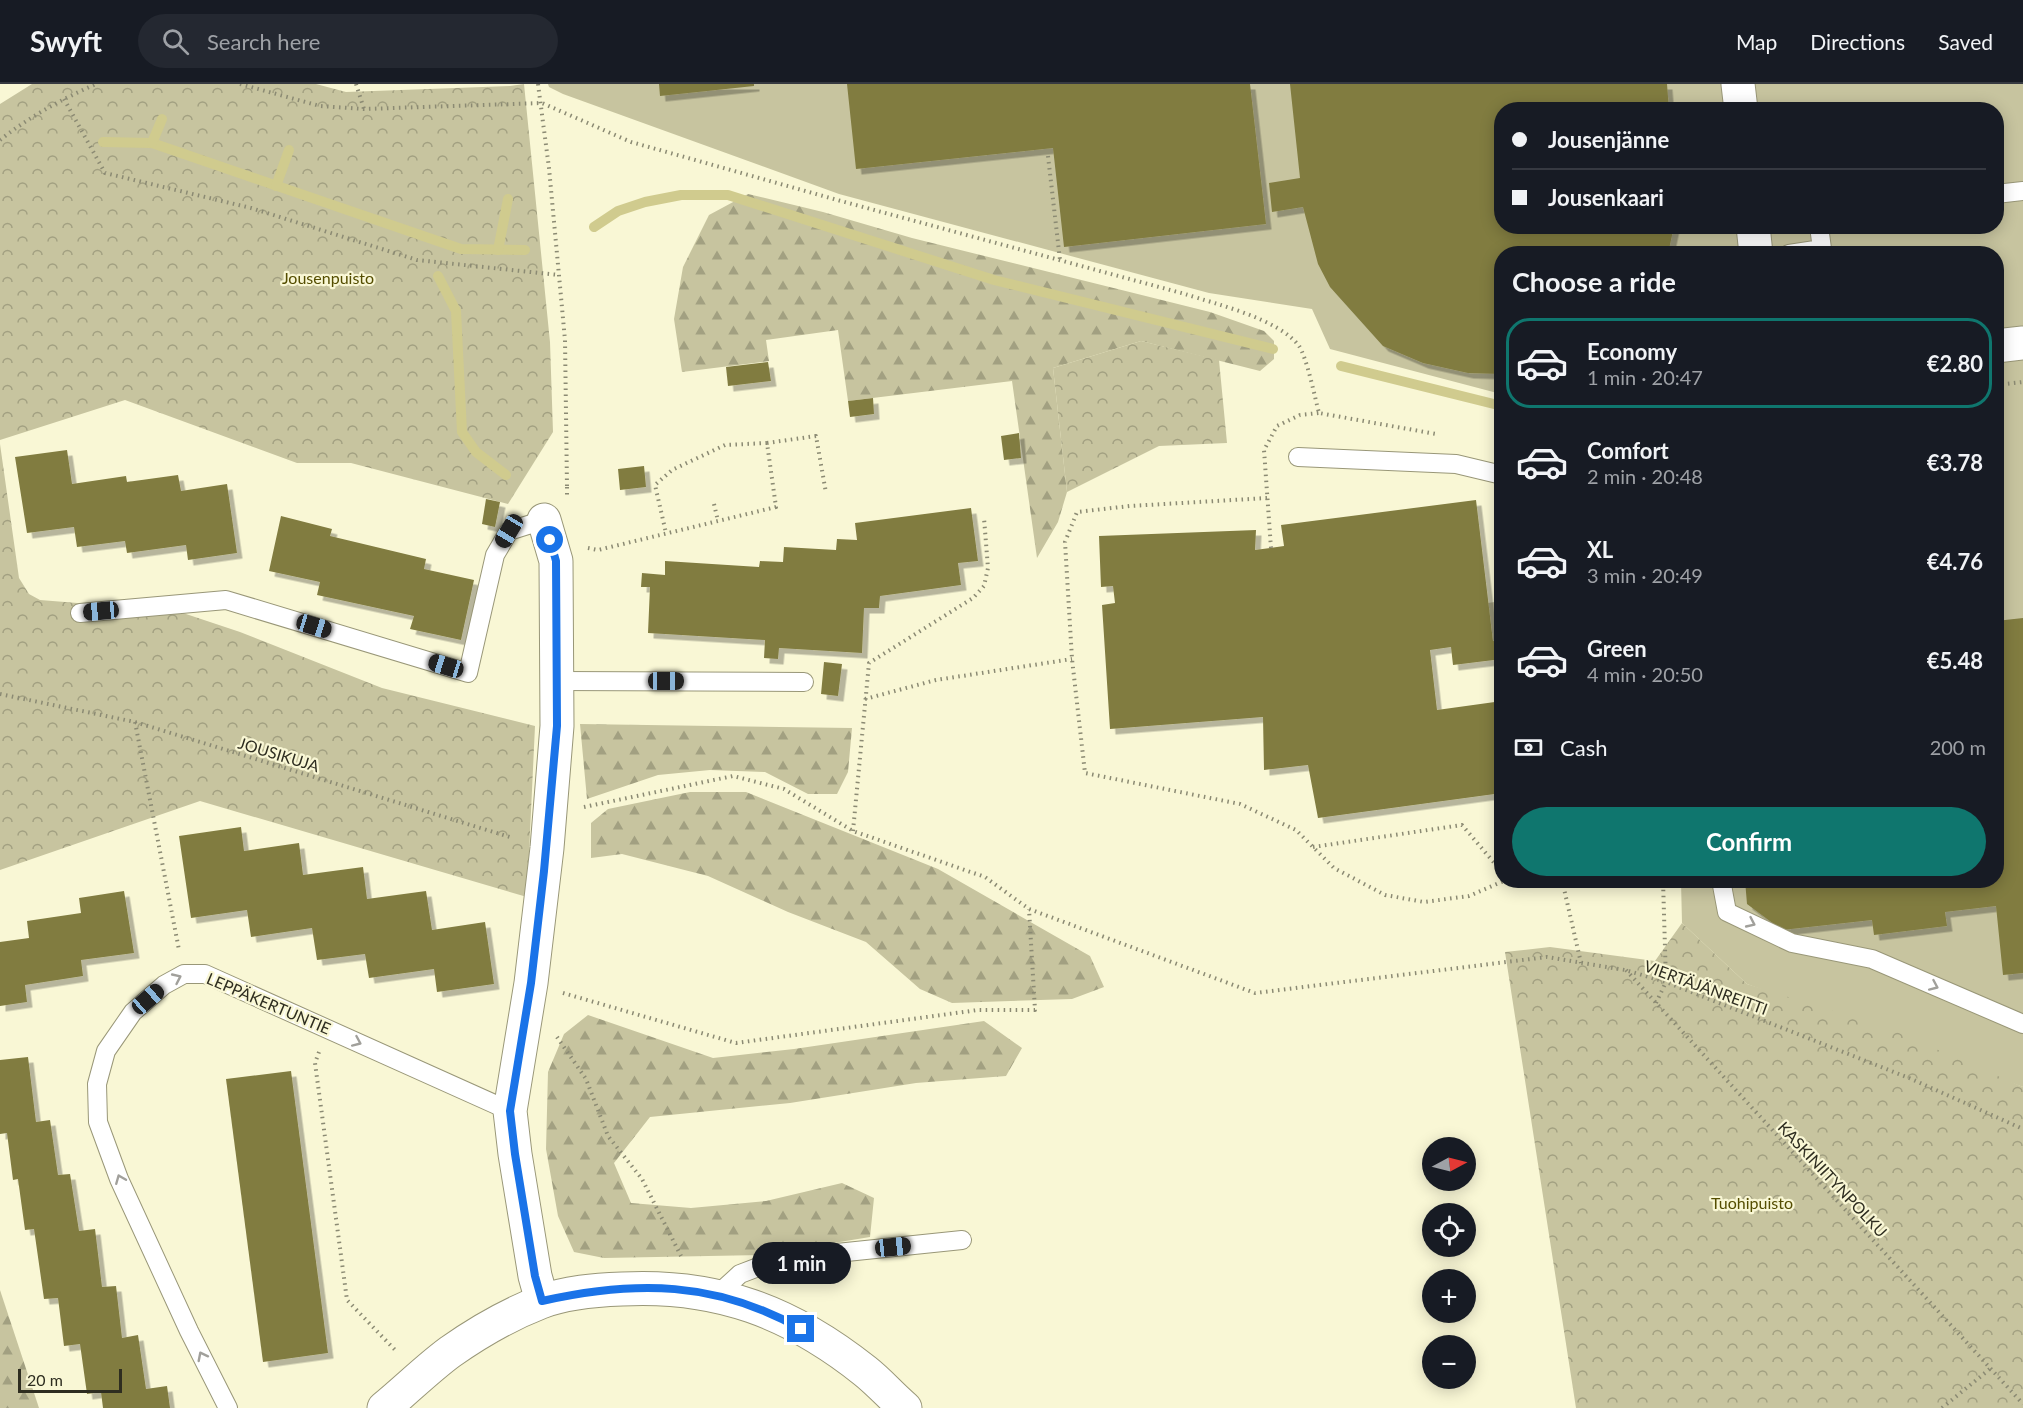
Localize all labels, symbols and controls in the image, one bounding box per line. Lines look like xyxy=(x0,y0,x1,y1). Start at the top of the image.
search box xyxy=(138,14,558,68)
text: Swyft xyxy=(30,24,102,58)
icon: search xyxy=(159,25,192,58)
text: Search here xyxy=(207,28,320,55)
text: Map xyxy=(1736,29,1777,54)
text: Directions xyxy=(1810,29,1905,54)
text: Saved xyxy=(1938,29,1993,54)
text: Jousenjänne xyxy=(1548,126,1669,153)
text: Jousenkaari xyxy=(1548,184,1664,211)
text: Choose a ride xyxy=(1512,265,1676,298)
park label: Jousenpuisto xyxy=(282,268,374,287)
icon: car xyxy=(1515,336,1569,390)
text: Economy xyxy=(1587,338,1677,365)
text: €2.80 xyxy=(1927,350,1983,377)
text: 1 min · 20:47 xyxy=(1587,365,1703,389)
icon: car xyxy=(1515,435,1569,489)
text: Comfort xyxy=(1587,437,1669,464)
text: €3.78 xyxy=(1927,449,1983,476)
text: 2 min · 20:48 xyxy=(1587,464,1703,488)
car xyxy=(492,511,526,551)
route start xyxy=(536,526,563,553)
icon: car xyxy=(1515,534,1569,588)
text: XL xyxy=(1587,536,1613,563)
text: €4.76 xyxy=(1927,548,1983,575)
text: 3 min · 20:49 xyxy=(1587,563,1703,587)
car xyxy=(82,600,120,622)
car xyxy=(294,612,334,640)
icon: car xyxy=(1515,633,1569,687)
text: Green xyxy=(1587,635,1647,662)
text: €5.48 xyxy=(1927,647,1983,674)
car xyxy=(426,652,466,680)
text: 4 min · 20:50 xyxy=(1587,662,1703,686)
car xyxy=(648,672,684,690)
icon: cash xyxy=(1512,731,1545,764)
street label: JOUSIKUJA xyxy=(236,733,322,775)
text: Cash xyxy=(1560,734,1607,761)
text: 200 m xyxy=(1930,735,1986,759)
button: Confirm xyxy=(1512,807,1986,876)
one-way arrow xyxy=(1744,916,1755,928)
street label: VIERTÄJÄNREITTI xyxy=(1642,956,1770,1018)
street label: LEPPÄKERTUNTIE xyxy=(204,968,334,1038)
one-way arrow xyxy=(171,974,182,986)
one-way arrow xyxy=(1928,978,1939,990)
car xyxy=(129,980,167,1018)
one-way arrow xyxy=(350,1035,361,1047)
street label: KASKINIITYNPOLKU xyxy=(1775,1117,1891,1241)
north arrow xyxy=(1422,1137,1476,1191)
map controls xyxy=(1422,1137,1476,1389)
one-way arrow xyxy=(115,1174,127,1185)
park label: Tuohipuisto xyxy=(1711,1193,1793,1212)
button: locate xyxy=(1422,1203,1476,1257)
car xyxy=(874,1236,912,1258)
callout: 1 min xyxy=(752,1242,850,1284)
text: 1 min xyxy=(777,1251,826,1275)
button: + xyxy=(1422,1269,1476,1323)
route end xyxy=(787,1315,814,1342)
button: − xyxy=(1422,1335,1476,1389)
one-way arrow xyxy=(198,1352,209,1362)
scale bar xyxy=(18,1366,122,1394)
text: 20 m xyxy=(27,1370,63,1389)

